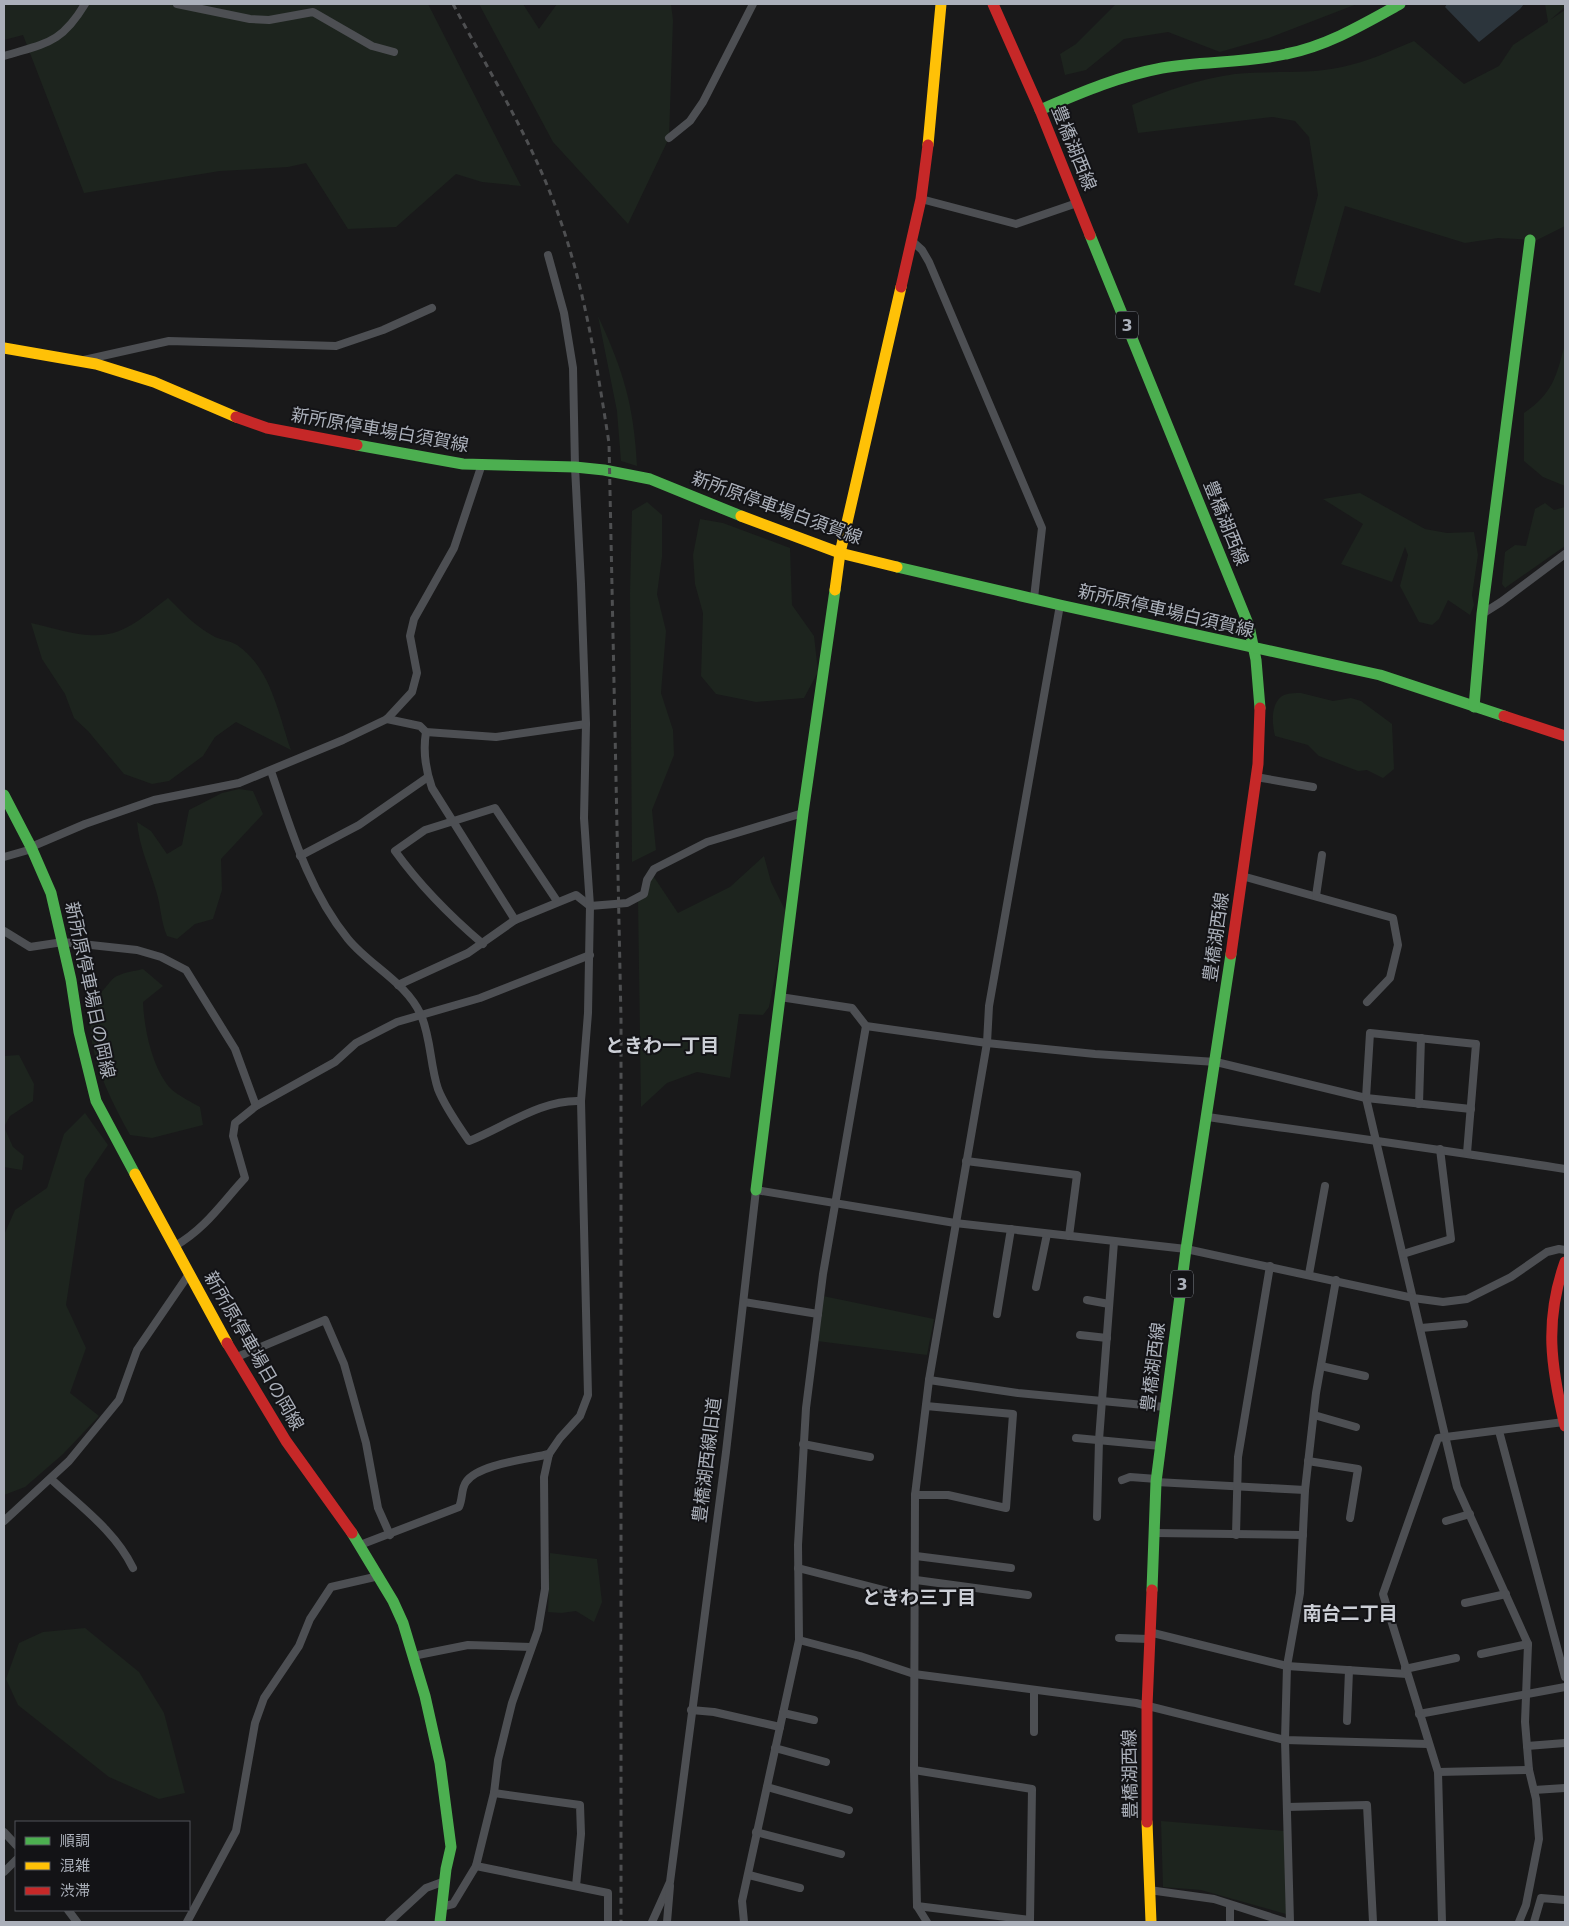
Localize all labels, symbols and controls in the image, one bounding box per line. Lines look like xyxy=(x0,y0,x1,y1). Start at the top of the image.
street label: 豊橋湖西線 xyxy=(1048,102,1101,193)
road number: 3 xyxy=(1116,312,1138,338)
street label: 新所原停車場白須賀線 xyxy=(290,404,471,455)
street label: 新所原停車場白須賀線 xyxy=(689,467,865,548)
street label: 豊橋湖西線 xyxy=(1200,477,1253,568)
street label: 新所原停車場白須賀線 xyxy=(1076,580,1256,641)
street label: 豊橋湖西線 xyxy=(1199,891,1232,983)
street label: 新所原停車場日の岡線 xyxy=(62,900,119,1080)
district label: ときわ一丁目 xyxy=(605,1034,719,1056)
street label: 新所原停車場日の岡線 xyxy=(200,1268,309,1434)
road number: 3 xyxy=(1171,1270,1193,1298)
street label: 豊橋湖西線 xyxy=(1137,1321,1168,1413)
street label: 豊橋湖西線旧道 xyxy=(688,1396,725,1524)
district label: ときわ三丁目 xyxy=(862,1586,976,1608)
district label: 南台二丁目 xyxy=(1302,1602,1398,1624)
street label: 豊橋湖西線 xyxy=(1118,1729,1141,1819)
legend xyxy=(15,1821,190,1911)
text: 順調 xyxy=(60,1832,90,1850)
text: 混雑 xyxy=(60,1857,90,1875)
text: 渋滞 xyxy=(60,1882,90,1900)

